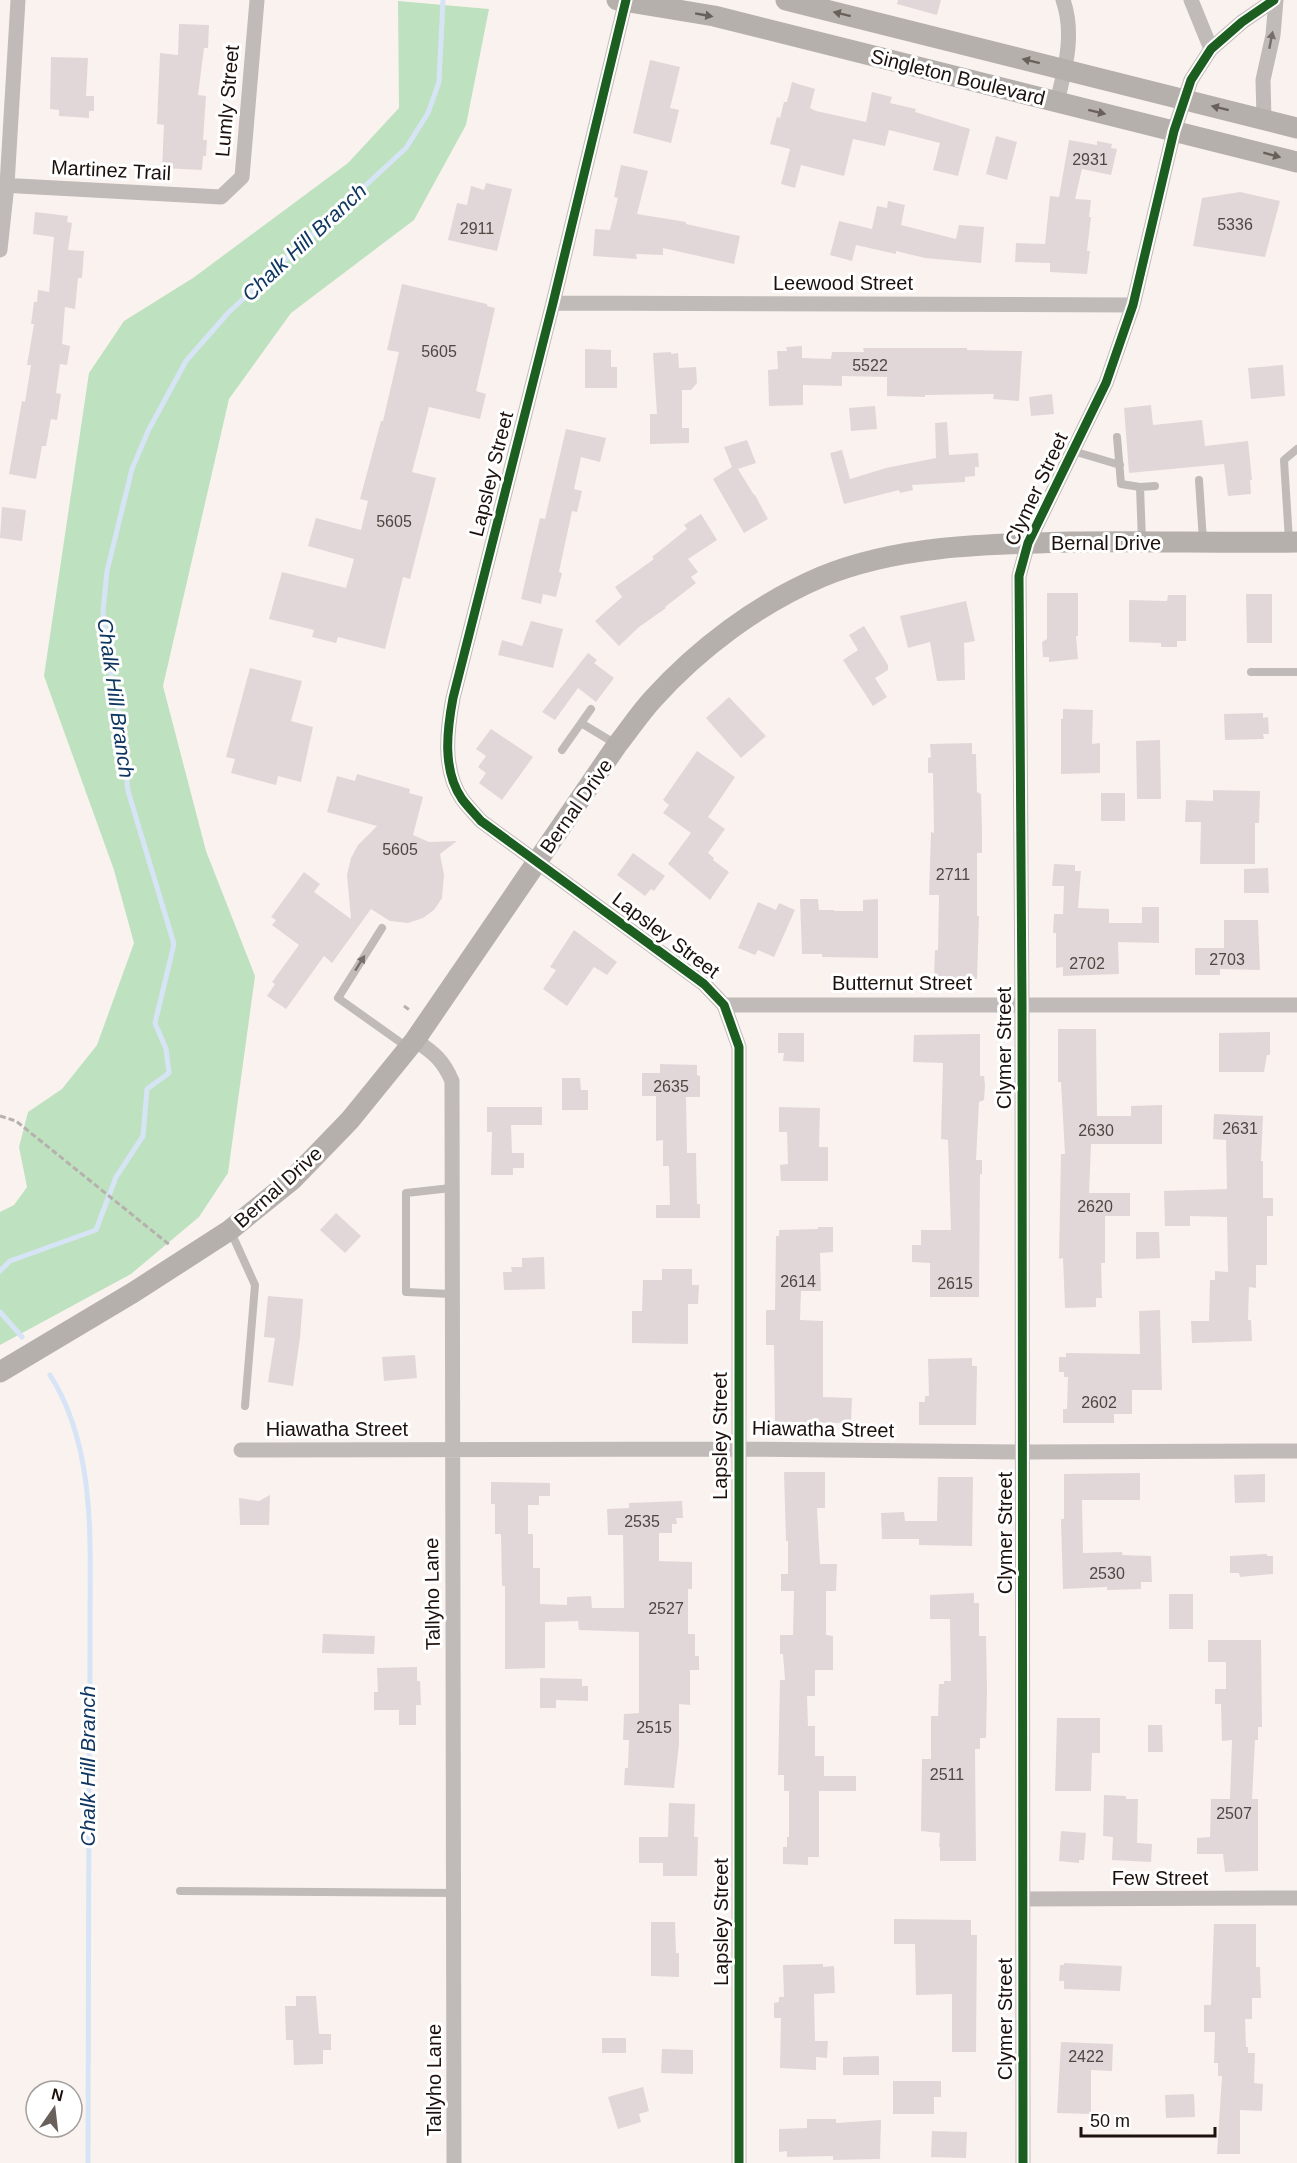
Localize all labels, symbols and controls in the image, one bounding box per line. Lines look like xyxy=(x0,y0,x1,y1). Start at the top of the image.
one-way arrow xyxy=(832,8,851,18)
one-way arrow xyxy=(695,10,714,19)
one-way arrow xyxy=(1267,31,1276,50)
street label: Lumly Street xyxy=(211,44,243,158)
street label: Singleton Boulevard xyxy=(868,45,1048,109)
one-way arrow xyxy=(1022,56,1040,65)
one-way arrow xyxy=(1211,102,1229,112)
one-way arrow xyxy=(1088,107,1106,117)
house number: 2931 xyxy=(1072,151,1108,168)
one-way arrow xyxy=(1262,151,1281,161)
street label: Martinez Trail xyxy=(50,156,172,184)
water label: Chalk Hill Branch xyxy=(237,179,371,305)
house number: 5336 xyxy=(1217,216,1253,233)
house number: 2911 xyxy=(460,220,494,237)
street label: Leewood Street xyxy=(773,272,913,294)
house number: 5605 xyxy=(421,343,457,360)
house number: 5522 xyxy=(852,357,888,374)
street label: Lapsley Street xyxy=(465,409,517,539)
street label: Clymer Street xyxy=(1000,429,1072,549)
house number: 5605 xyxy=(376,513,412,530)
street label: Bernal Drive xyxy=(1051,532,1161,554)
water label: Chalk Hill Branch xyxy=(93,617,139,779)
street label: Bernal Drive xyxy=(535,755,617,857)
house number: 5605 xyxy=(382,841,418,858)
house number: 2711 xyxy=(936,866,970,883)
street label: Lapsley Street xyxy=(608,888,724,983)
house number: 2703 xyxy=(1209,951,1245,968)
one-way arrow xyxy=(354,955,365,971)
house number: 2702 xyxy=(1069,955,1105,972)
street label: Butternut Street xyxy=(832,972,972,994)
street label: Clymer Street xyxy=(993,986,1015,1109)
house number: 2635 xyxy=(653,1078,689,1095)
house number: 2631 xyxy=(1222,1120,1258,1137)
house number: 2630 xyxy=(1078,1122,1114,1139)
street label: Bernal Drive xyxy=(230,1142,326,1232)
house number: 2620 xyxy=(1077,1198,1113,1215)
house number: 2614 xyxy=(780,1273,816,1290)
house number: 2615 xyxy=(937,1275,973,1292)
street label: Lapsley Street xyxy=(709,1372,731,1500)
house number: 2602 xyxy=(1081,1394,1117,1411)
street label: Hiawatha Street xyxy=(752,1417,895,1441)
street label: Hiawatha Street xyxy=(266,1418,409,1440)
street label: Clymer Street xyxy=(994,1471,1016,1594)
house number: 2535 xyxy=(624,1513,660,1530)
street label: Tallyho Lane xyxy=(420,1538,444,1650)
house number: 2530 xyxy=(1089,1565,1125,1582)
house number: 2527 xyxy=(648,1600,684,1617)
water label: Chalk Hill Branch xyxy=(76,1685,99,1847)
house number: 2515 xyxy=(636,1719,672,1736)
house number: 2511 xyxy=(930,1766,964,1783)
house number: 2507 xyxy=(1216,1805,1252,1822)
street label: Lapsley Street xyxy=(710,1858,732,1986)
street label: Few Street xyxy=(1112,1867,1209,1889)
street label: Clymer Street xyxy=(994,1957,1016,2080)
street label: Tallyho Lane xyxy=(423,2024,445,2136)
house number: 2422 xyxy=(1068,2048,1104,2065)
north arrow xyxy=(24,2079,84,2139)
text: N xyxy=(50,2085,65,2105)
scale bar xyxy=(1081,2100,1214,2138)
text: 50 m xyxy=(1090,2111,1130,2131)

